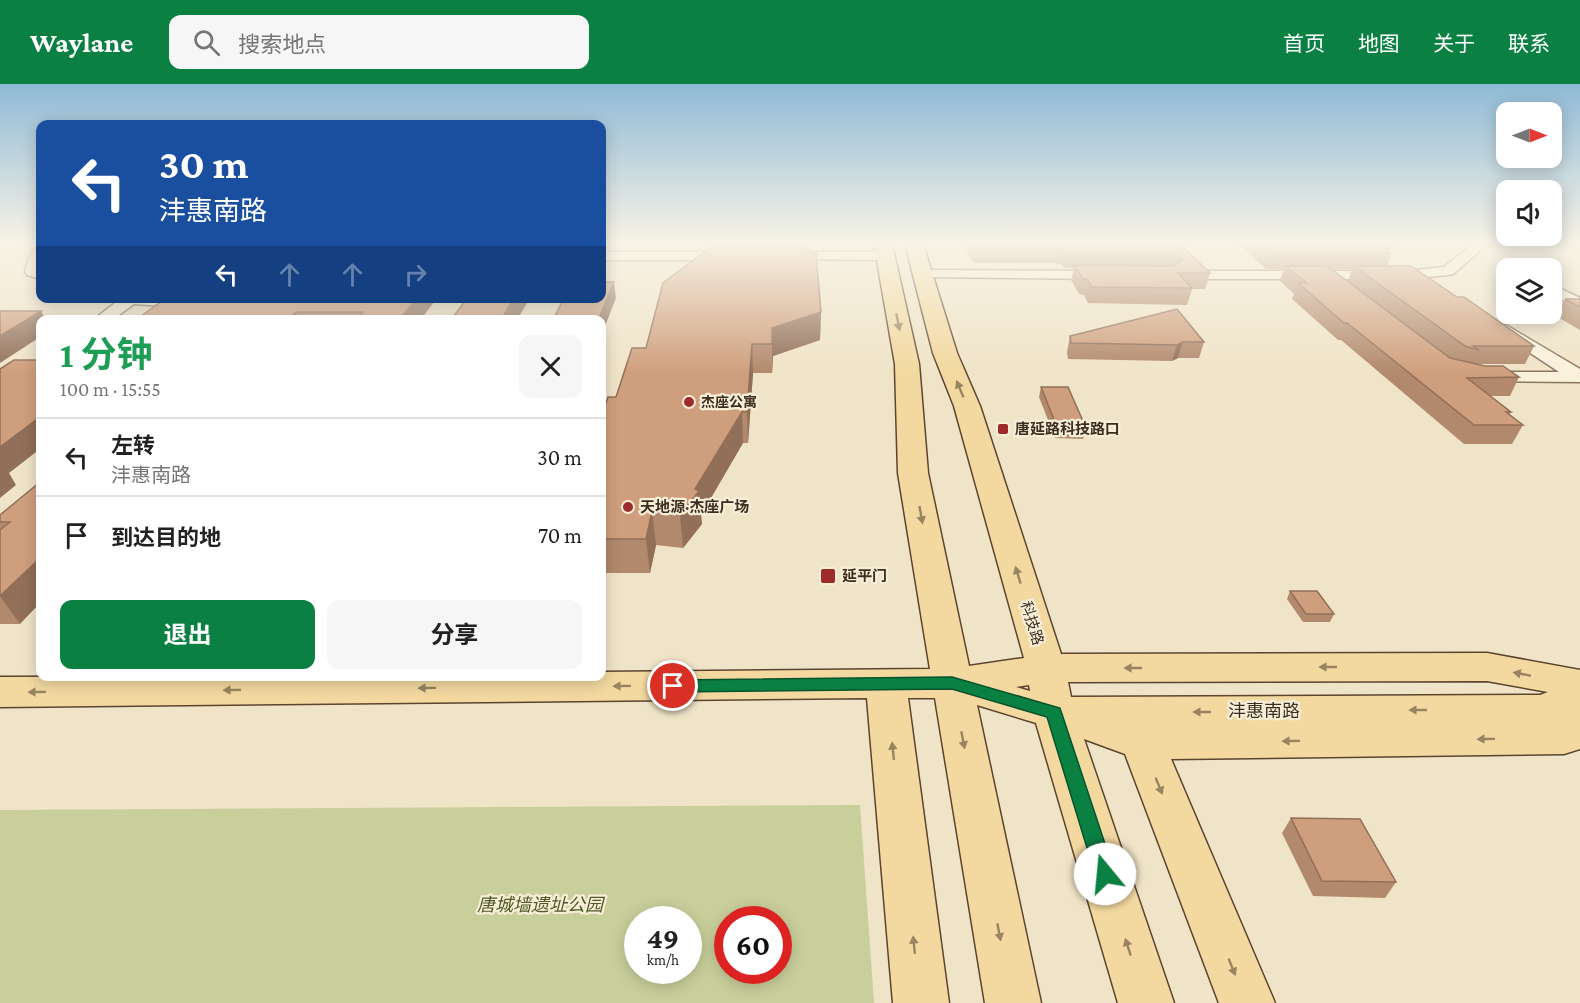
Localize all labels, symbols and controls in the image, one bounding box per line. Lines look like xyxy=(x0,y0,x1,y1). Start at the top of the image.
search box xyxy=(169,15,589,69)
icon: search xyxy=(190,26,223,59)
text: Waylane xyxy=(30,27,133,58)
text: 搜索地点 xyxy=(238,32,326,57)
text: 首页 xyxy=(1283,32,1325,56)
text: 地图 xyxy=(1358,32,1400,56)
text: 关于 xyxy=(1433,32,1475,56)
text: 联系 xyxy=(1508,32,1550,56)
north arrow xyxy=(1496,102,1562,168)
map controls xyxy=(1496,102,1562,324)
text: 30 m xyxy=(159,140,249,187)
icon: left xyxy=(60,144,138,222)
button: sound xyxy=(1496,180,1562,246)
text: 沣惠南路 xyxy=(159,196,267,226)
icon: left xyxy=(210,258,243,291)
icon: ahead xyxy=(273,258,306,291)
icon: ahead xyxy=(336,258,369,291)
icon: right xyxy=(399,258,432,291)
button: layers xyxy=(1496,258,1562,324)
one-way arrow xyxy=(894,313,904,331)
text: 1 分钟 xyxy=(60,335,152,375)
button: close xyxy=(519,335,582,398)
text: 100 m · 15:55 xyxy=(60,378,161,400)
one-way arrow xyxy=(955,380,964,398)
place label: 杰座公寓 xyxy=(701,394,757,410)
marker: 杰座公寓 xyxy=(682,395,696,409)
place label: 唐延路科技路口 xyxy=(1015,421,1120,437)
marker: 唐延路科技路口 xyxy=(996,422,1010,436)
text: 左转 xyxy=(111,433,155,458)
icon: left xyxy=(60,441,93,474)
text: 30 m xyxy=(537,445,582,470)
text: 沣惠南路 xyxy=(111,464,191,486)
place label: 天地源·杰座广场 xyxy=(640,498,749,515)
marker: 天地源·杰座广场 xyxy=(621,500,635,514)
one-way arrow xyxy=(917,506,926,525)
icon: arrive xyxy=(60,519,93,552)
text: 70 m xyxy=(538,523,582,548)
text: 到达目的地 xyxy=(111,525,221,550)
one-way arrow xyxy=(1013,566,1022,584)
marker: 延平门 xyxy=(819,567,837,585)
place label: 延平门 xyxy=(842,568,887,584)
street label: 科技路 xyxy=(1018,599,1046,647)
button: 退出 xyxy=(60,600,315,669)
button: 分享 xyxy=(327,600,582,669)
pin xyxy=(647,660,698,711)
one-way arrow xyxy=(1319,662,1338,672)
one-way arrow xyxy=(1124,663,1143,673)
icon: arrive xyxy=(656,669,689,702)
one-way arrow xyxy=(1513,669,1532,678)
one-way arrow xyxy=(612,681,631,691)
one-way arrow xyxy=(417,683,436,693)
one-way arrow xyxy=(222,685,241,695)
one-way arrow xyxy=(27,687,46,697)
street label: 沣惠南路 xyxy=(1228,701,1300,721)
one-way arrow xyxy=(1408,706,1427,715)
one-way arrow xyxy=(1192,707,1211,717)
one-way arrow xyxy=(959,731,968,750)
one-way arrow xyxy=(1476,734,1495,744)
one-way arrow xyxy=(1281,736,1300,746)
one-way arrow xyxy=(888,741,898,760)
one-way arrow xyxy=(1155,777,1164,795)
position arrow xyxy=(1073,842,1137,906)
park label: 唐城墙遗址公园 xyxy=(477,895,606,915)
speed limit sign: 60 xyxy=(714,906,792,984)
text: 49 xyxy=(647,921,679,954)
one-way arrow xyxy=(995,923,1004,942)
one-way arrow xyxy=(910,935,919,954)
one-way arrow xyxy=(1123,938,1133,956)
text: km/h xyxy=(647,952,679,968)
one-way arrow xyxy=(1227,958,1237,976)

